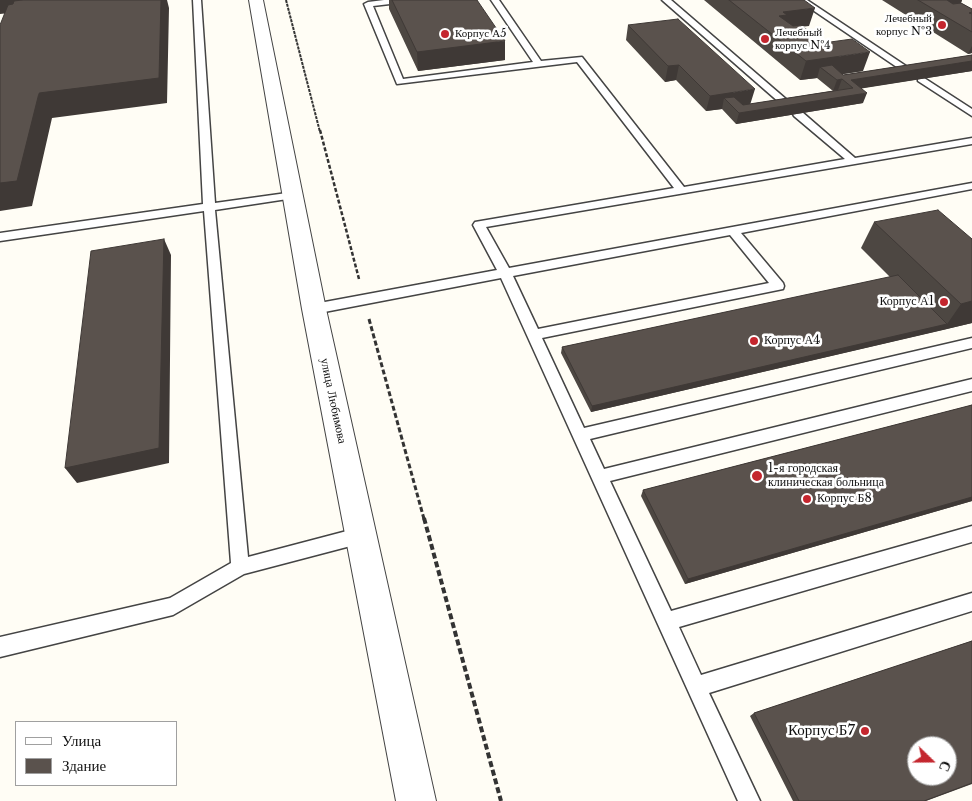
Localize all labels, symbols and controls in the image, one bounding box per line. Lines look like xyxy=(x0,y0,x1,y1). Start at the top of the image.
place label: Лечебный корпус №3 xyxy=(876,12,932,38)
marker: Лечебный корпус №3 xyxy=(936,19,948,31)
place label: Лечебный корпус №4 xyxy=(775,26,831,52)
place label: Корпус А5 xyxy=(455,27,506,41)
marker: Корпус А5 xyxy=(439,28,451,40)
marker: Лечебный корпус №4 xyxy=(759,33,771,45)
place label: Корпус А1 xyxy=(879,295,934,309)
marker: Корпус А1 xyxy=(938,296,950,308)
place label: Корпус А4 xyxy=(764,334,820,348)
marker: Корпус А4 xyxy=(748,335,760,347)
street label: улица Любимова xyxy=(317,357,349,445)
place label: 1-я городская клиническая больница xyxy=(768,462,884,490)
marker: 1-я городская клиническая больница xyxy=(750,469,764,483)
place label: Корпус Б8 xyxy=(817,492,872,506)
marker: Корпус Б8 xyxy=(801,493,813,505)
legend xyxy=(15,721,178,786)
place label: Корпус Б7 xyxy=(788,722,855,740)
marker: Корпус Б7 xyxy=(859,725,871,737)
text: Улица xyxy=(62,731,101,750)
north arrow xyxy=(907,736,957,786)
text: Здание xyxy=(62,756,106,775)
text: С xyxy=(935,758,955,774)

